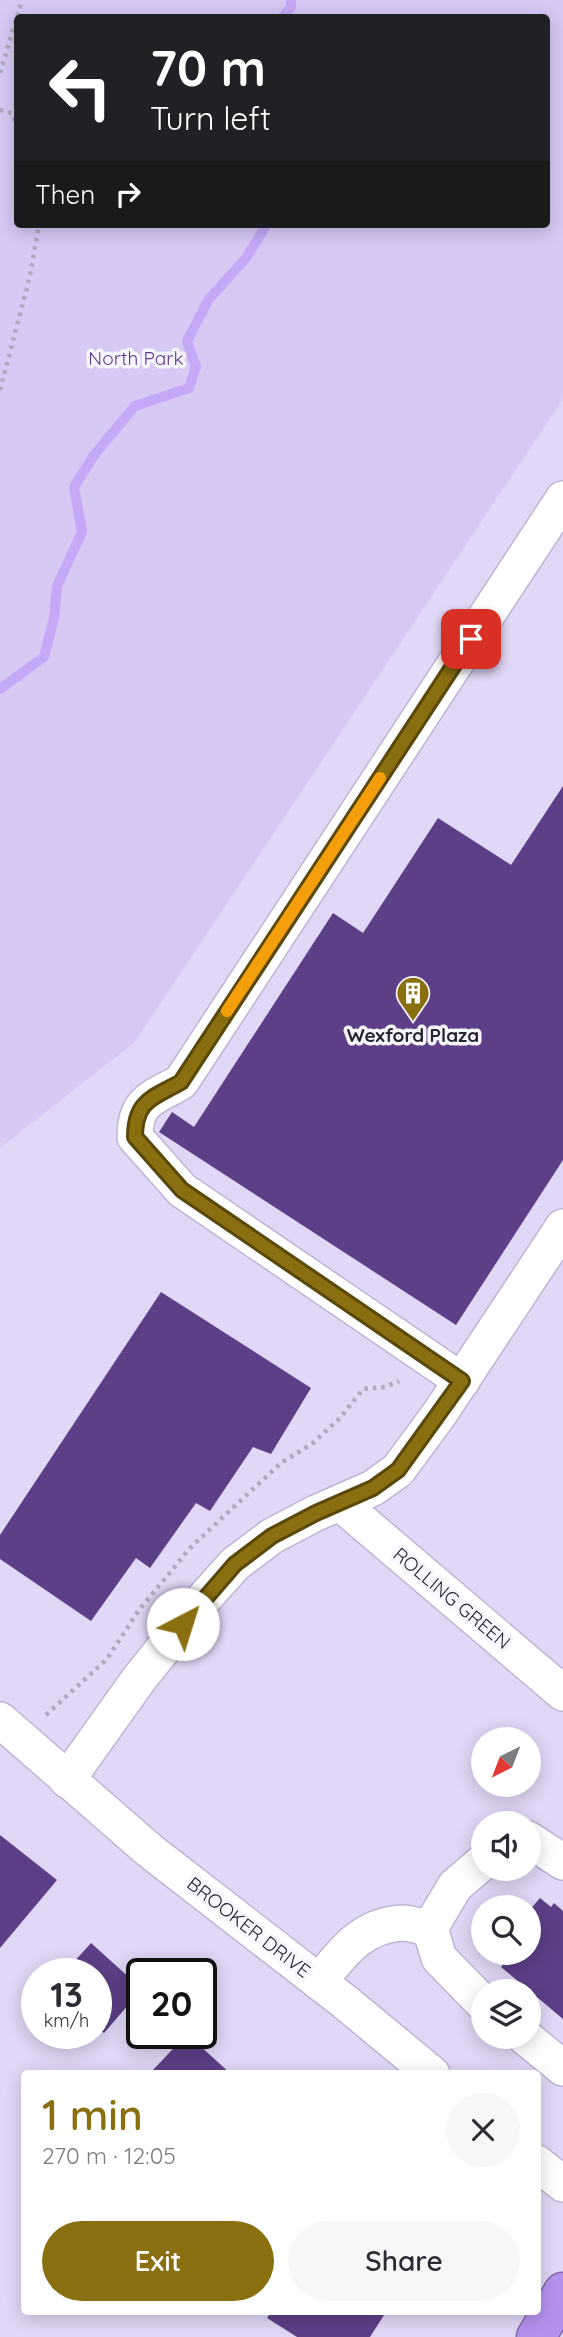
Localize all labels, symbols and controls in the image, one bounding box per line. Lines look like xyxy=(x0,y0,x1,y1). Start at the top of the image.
text: 70 m xyxy=(150,37,266,98)
icon: left xyxy=(35,42,126,133)
text: Turn left xyxy=(150,98,271,138)
icon: right xyxy=(109,175,147,213)
text: Then xyxy=(35,178,95,211)
park label: North Park xyxy=(88,346,184,370)
pin xyxy=(441,609,501,669)
icon: arrive xyxy=(452,620,490,658)
building icon: Wexford Plaza xyxy=(394,974,432,1023)
place label: Wexford Plaza xyxy=(347,1023,479,1047)
street label: ROLLING GREEN xyxy=(389,1542,515,1654)
position arrow xyxy=(146,1587,220,1661)
north arrow xyxy=(471,1727,541,1797)
map controls xyxy=(471,1727,541,2049)
button: sound xyxy=(471,1811,541,1881)
street label: BROOKER DRIVE xyxy=(182,1871,316,1983)
button: search xyxy=(471,1895,541,1965)
speed limit sign: 20 xyxy=(126,1958,217,2049)
text: 13 xyxy=(50,1972,83,2016)
button: layers xyxy=(471,1979,541,2049)
text: km/h xyxy=(44,2009,89,2032)
text: 1 min xyxy=(42,2088,143,2141)
button: close xyxy=(446,2093,520,2167)
text: 270 m · 12:05 xyxy=(42,2141,176,2170)
button: Exit xyxy=(42,2221,274,2301)
button: Share xyxy=(288,2221,520,2301)

